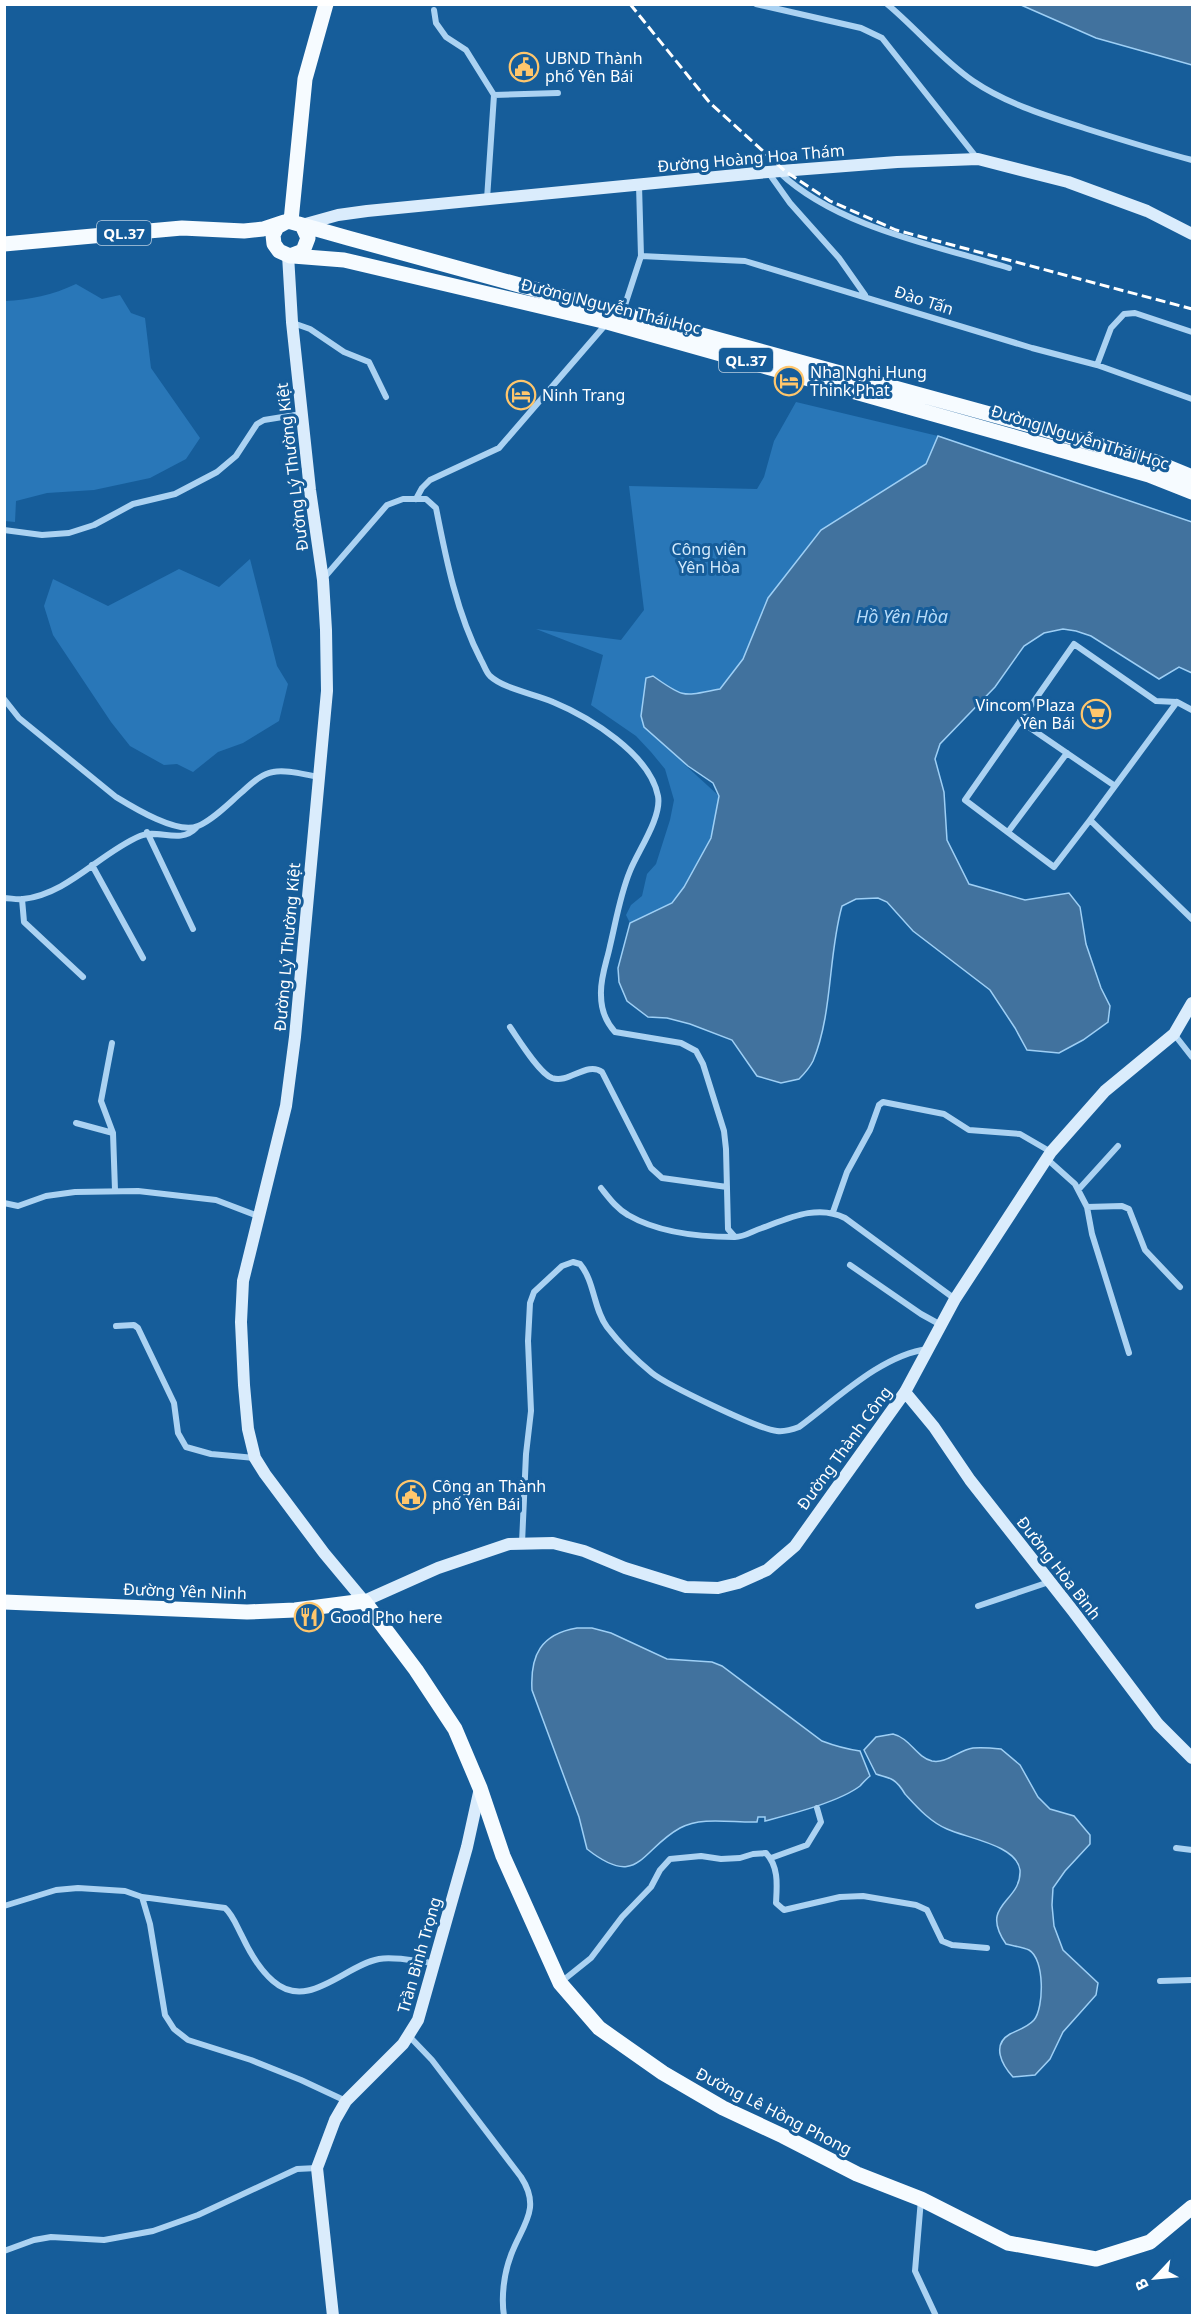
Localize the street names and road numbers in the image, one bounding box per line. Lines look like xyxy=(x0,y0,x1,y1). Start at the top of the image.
street label: Đường Hoàng Hoa Thám xyxy=(656,139,846,177)
road number: QL.37 xyxy=(97,221,151,245)
street label: Đường Nguyễn Thái Học xyxy=(519,273,704,339)
street label: Đào Tấn xyxy=(892,280,956,320)
road number: QL.37 xyxy=(719,348,773,372)
street label: Đường Lý Thường Kiệt xyxy=(271,382,313,552)
street label: Đường Nguyễn Thái Học xyxy=(989,399,1172,475)
street label: Đường Lý Thường Kiệt xyxy=(269,862,305,1032)
street label: Đường Thành Công xyxy=(792,1382,896,1514)
street label: Đường Hòa Bình xyxy=(1012,1512,1106,1624)
street label: Đường Yên Ninh xyxy=(123,1578,247,1604)
street label: Trần Bình Trọng xyxy=(392,1894,446,2016)
street label: Đường Lê Hồng Phong xyxy=(692,2062,856,2160)

